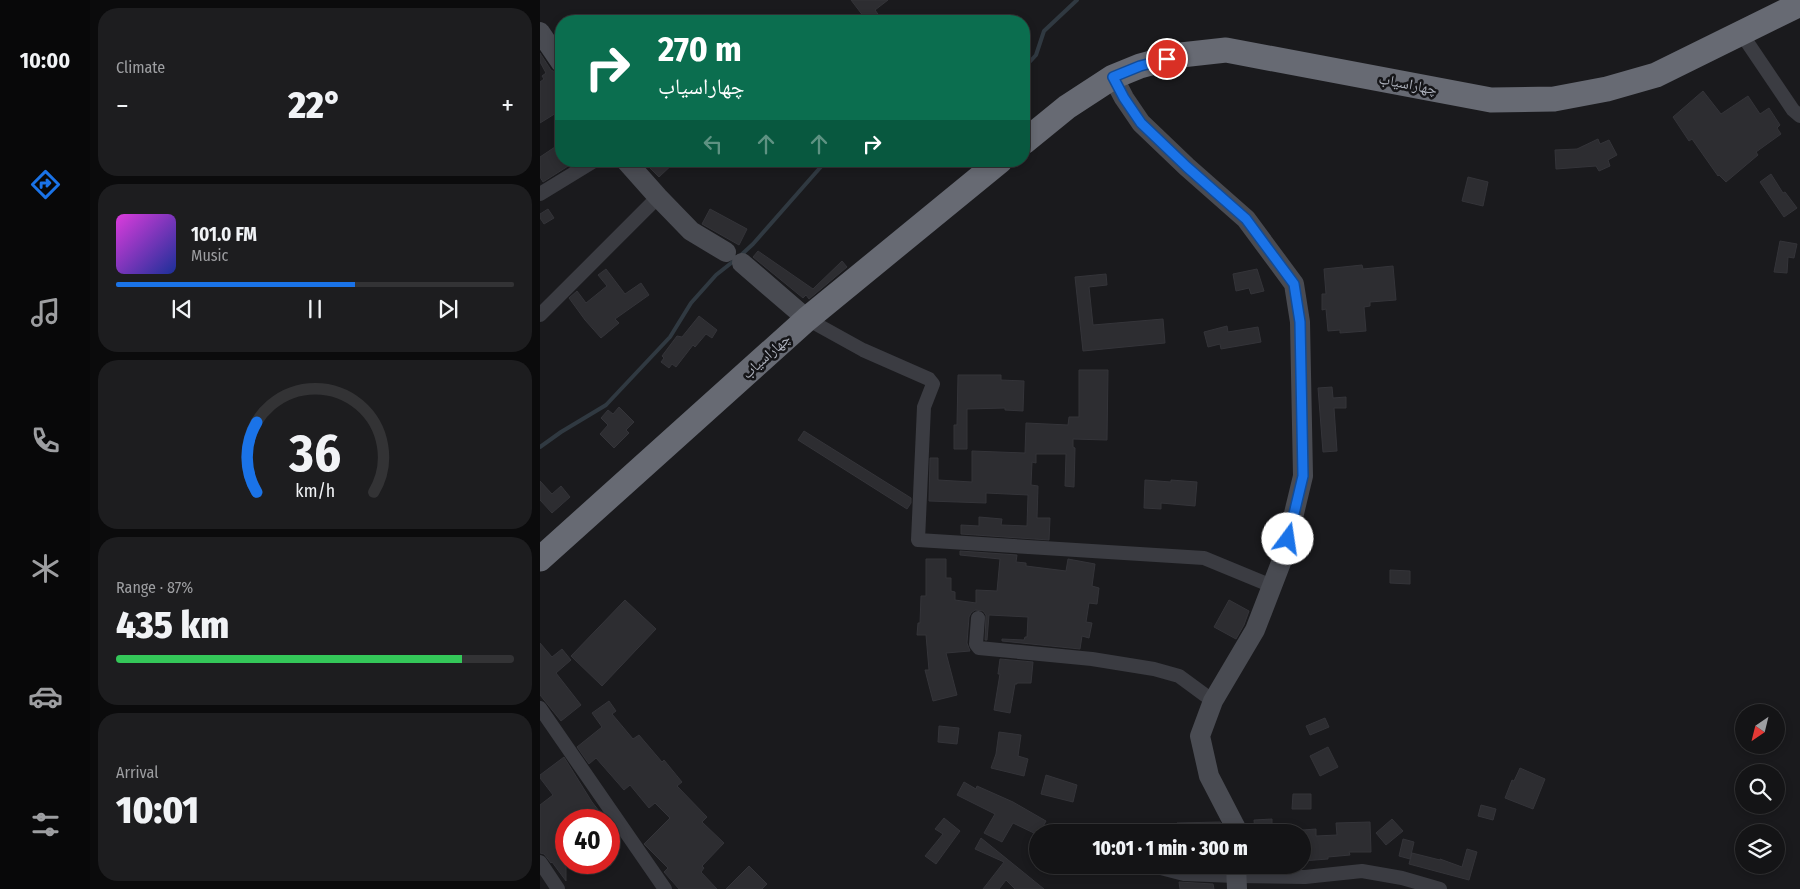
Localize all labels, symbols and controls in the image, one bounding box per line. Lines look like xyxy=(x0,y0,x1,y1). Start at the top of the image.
text: 270 m xyxy=(658,28,742,70)
icon: right xyxy=(575,35,640,100)
pin xyxy=(1146,38,1188,80)
icon: arrive xyxy=(1153,45,1181,73)
text: 10:00 xyxy=(20,47,70,74)
text: Climate xyxy=(116,58,165,77)
street label: چهاراسیاب xyxy=(1377,70,1439,99)
text: چهاراسیاب xyxy=(658,73,745,100)
text: 22° xyxy=(288,82,342,128)
text: − xyxy=(116,89,129,122)
text: + xyxy=(501,89,514,122)
icon: left xyxy=(699,130,727,158)
icon: ahead xyxy=(752,130,780,158)
icon: ahead xyxy=(805,130,833,158)
icon: right xyxy=(858,130,886,158)
icon: directions xyxy=(28,167,63,202)
text: 101.0 FM xyxy=(191,223,257,246)
text: Music xyxy=(191,246,228,265)
icon: music xyxy=(28,295,63,330)
icon: previous xyxy=(168,295,196,323)
icon: pause xyxy=(301,295,329,323)
icon: next xyxy=(434,295,462,323)
street label: چهاراسیاب xyxy=(738,329,794,382)
text: 36 xyxy=(288,422,341,485)
icon: phone xyxy=(28,423,63,458)
text: km/h xyxy=(295,480,335,502)
position arrow xyxy=(1261,512,1313,564)
icon: climate xyxy=(28,551,63,586)
text: Range · 87% xyxy=(116,578,193,597)
text: 435 km xyxy=(116,602,229,648)
icon: car xyxy=(28,679,63,714)
north arrow xyxy=(1735,704,1785,754)
map controls xyxy=(1735,704,1785,874)
text: Arrival xyxy=(116,763,158,782)
button: search xyxy=(1735,764,1785,814)
text: 10:01 xyxy=(116,787,199,833)
icon: filters xyxy=(28,807,63,842)
speed limit sign: 40 xyxy=(555,809,620,874)
button: layers xyxy=(1735,824,1785,874)
text: 10:01 · 1 min · 300 m xyxy=(1092,837,1248,860)

